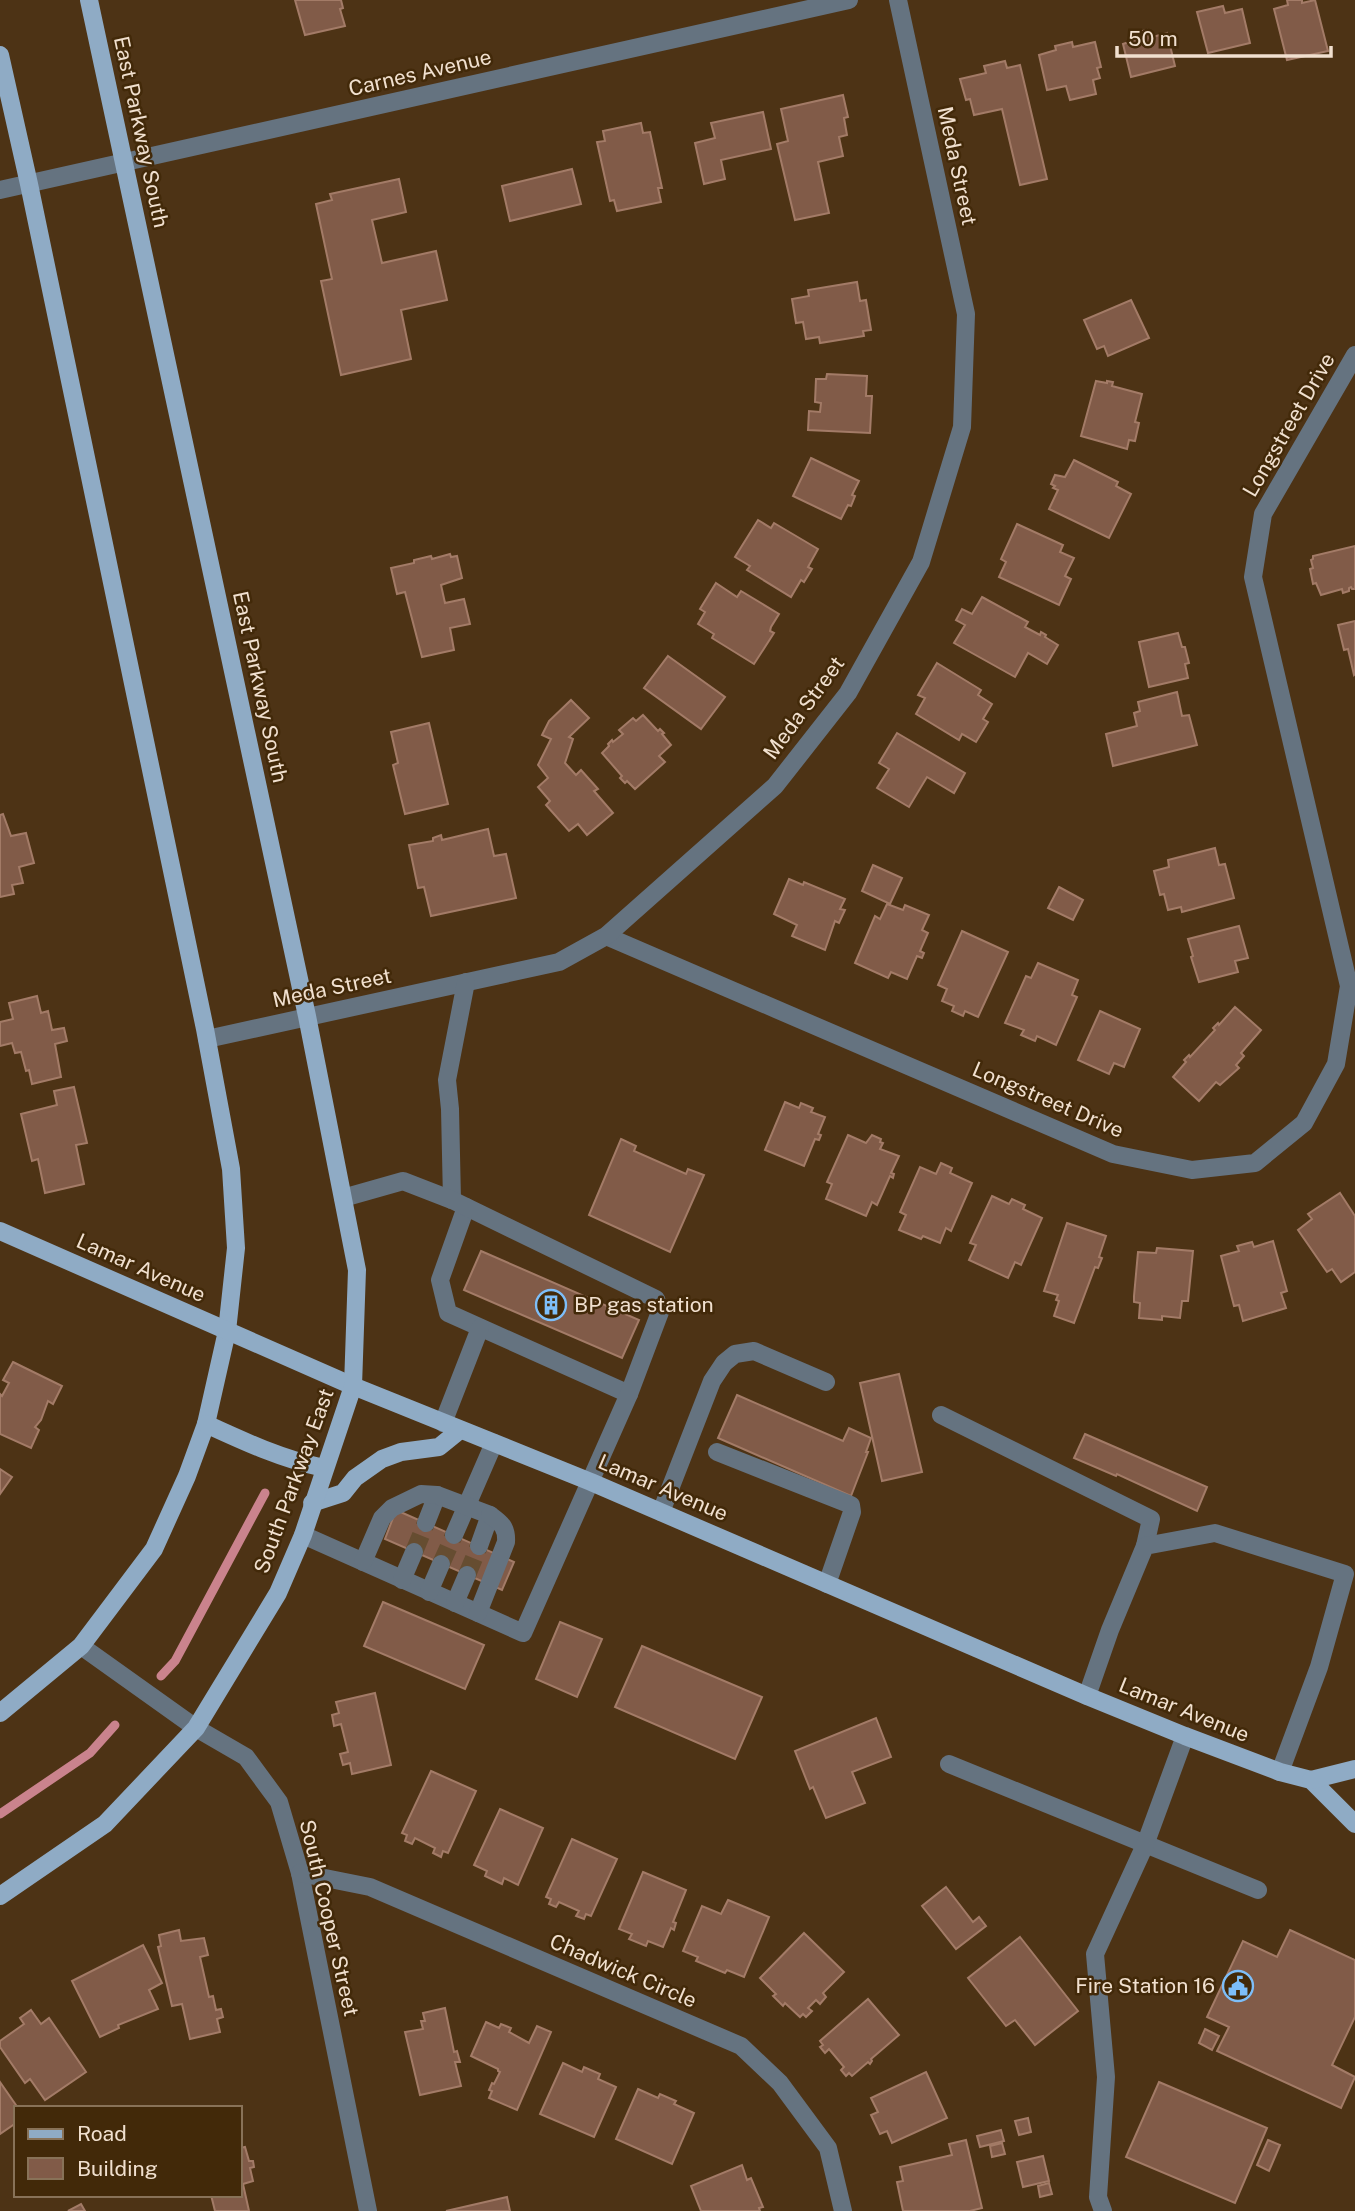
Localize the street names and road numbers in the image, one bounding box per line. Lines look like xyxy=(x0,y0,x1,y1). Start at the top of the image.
street label: East Parkway South xyxy=(109,34,174,230)
street label: Carnes Avenue xyxy=(346,44,494,101)
street label: Meda Street xyxy=(933,104,982,228)
street label: Longstreet Drive xyxy=(1237,348,1340,501)
street label: East Parkway South xyxy=(228,589,293,785)
street label: Meda Street xyxy=(758,651,849,764)
street label: Meda Street xyxy=(270,963,394,1012)
street label: Longstreet Drive xyxy=(969,1056,1128,1143)
street label: Lamar Avenue xyxy=(73,1228,210,1307)
street label: South Parkway East xyxy=(248,1385,339,1577)
street label: Lamar Avenue xyxy=(595,1449,732,1526)
street label: Lamar Avenue xyxy=(1115,1672,1253,1747)
street label: South Cooper Street xyxy=(295,1817,364,2018)
street label: Chadwick Circle xyxy=(546,1928,700,2013)

